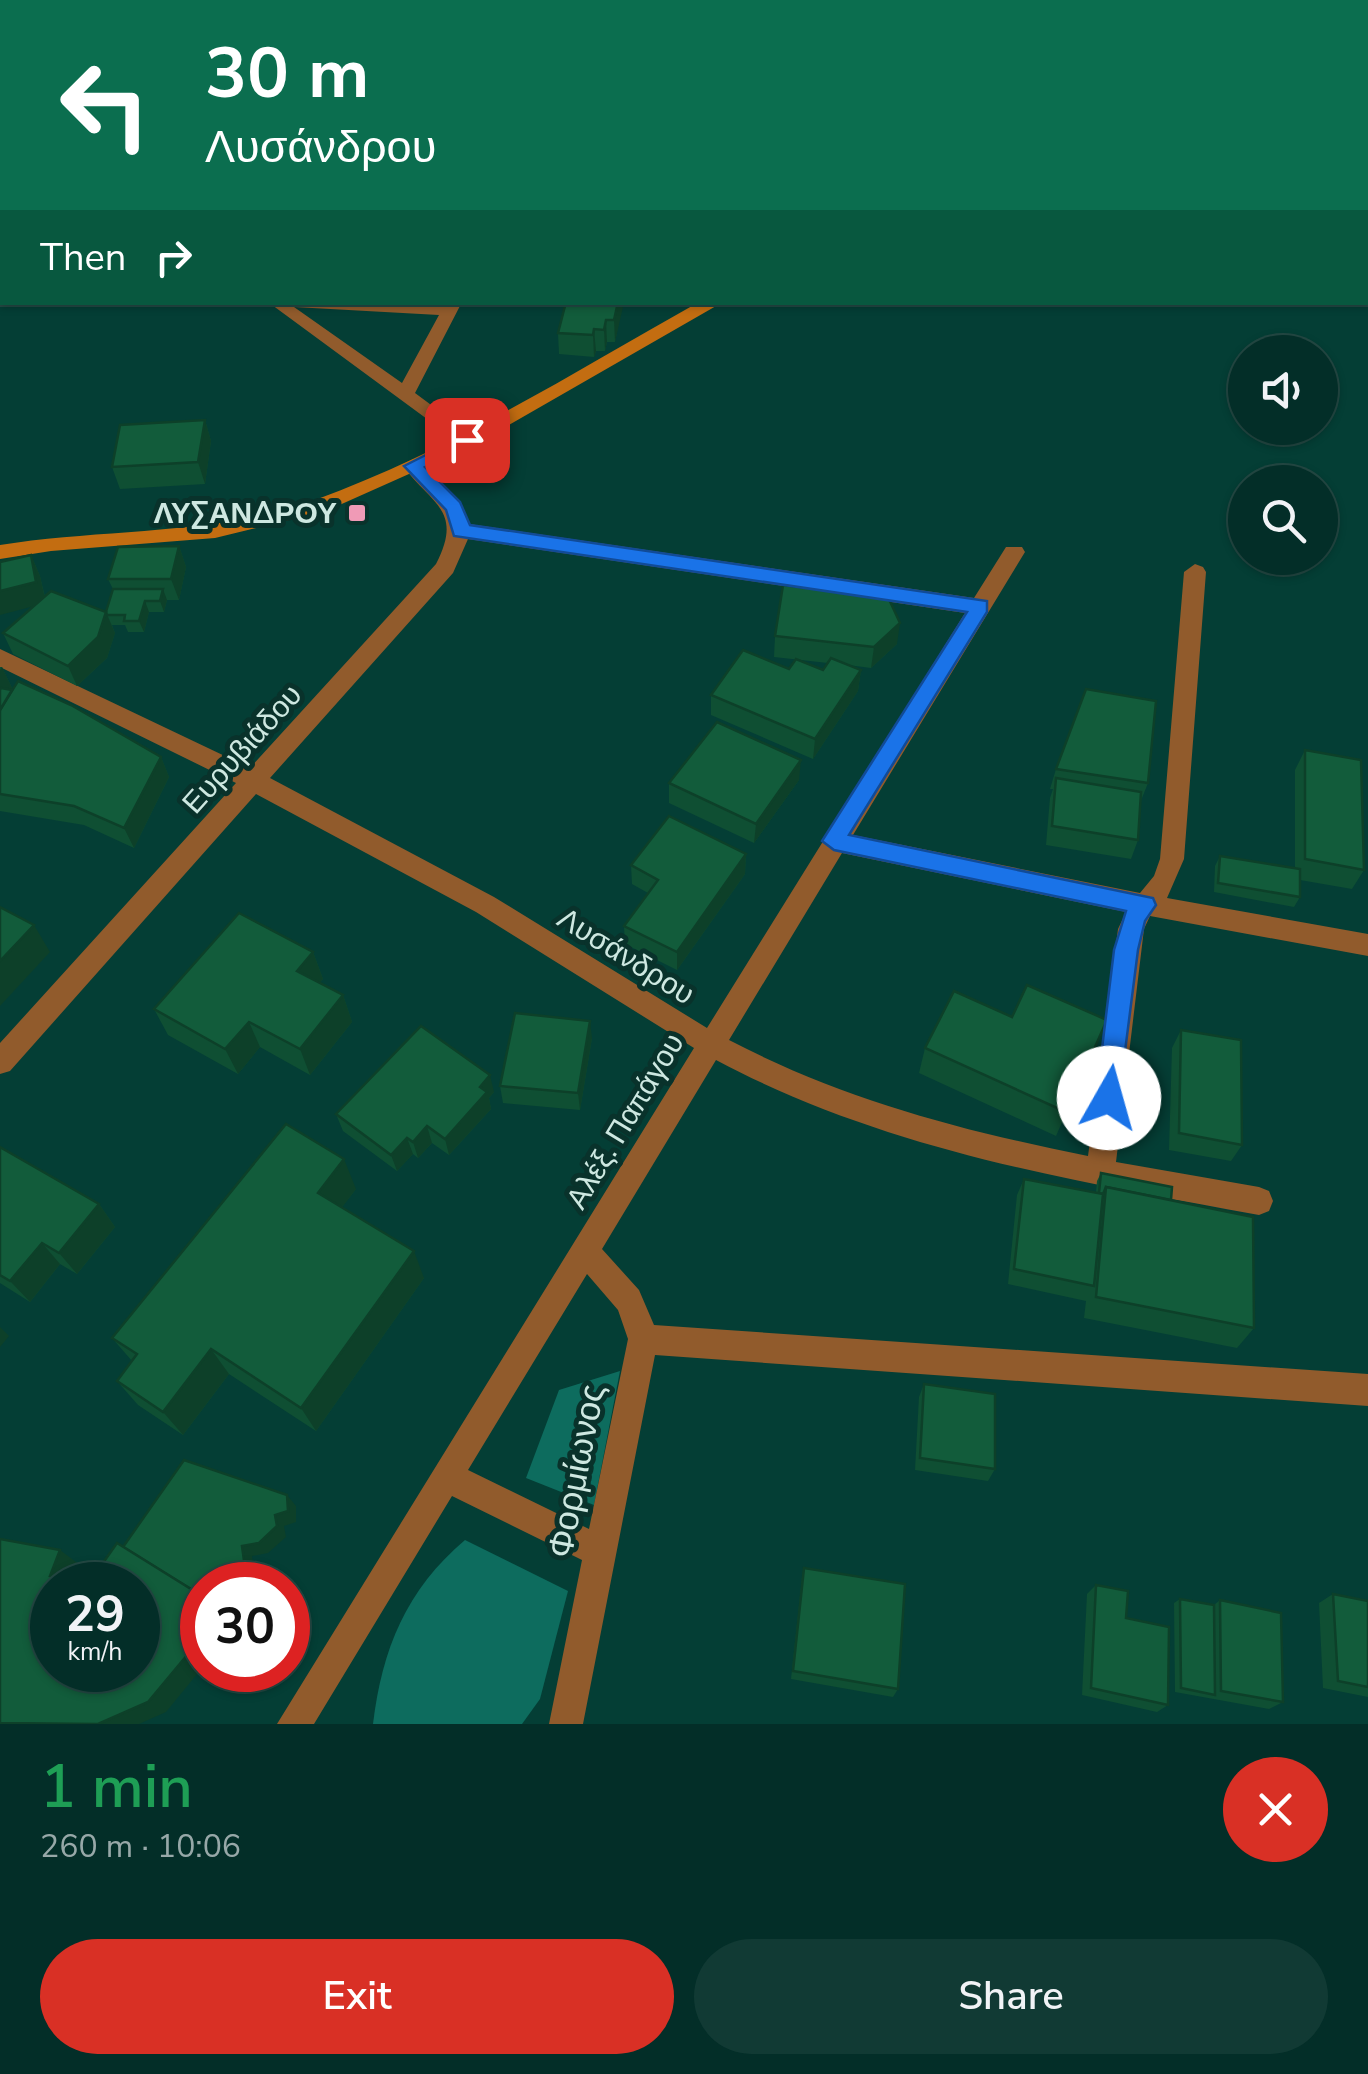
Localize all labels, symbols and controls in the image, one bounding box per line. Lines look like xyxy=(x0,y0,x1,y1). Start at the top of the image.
text: 30 m xyxy=(205,26,369,122)
icon: left xyxy=(40,40,170,170)
text: Λυσάνδρου xyxy=(205,117,436,178)
icon: right xyxy=(146,230,201,285)
text: Then xyxy=(40,232,126,283)
map controls xyxy=(1228,335,1338,575)
button: sound xyxy=(1228,335,1338,445)
pin xyxy=(425,398,510,483)
icon: arrive xyxy=(440,413,495,468)
button: search xyxy=(1228,465,1338,575)
place label: ΛΥΣΑΝΔΡΟΥ xyxy=(154,493,337,534)
marker: ΛΥΣΑΝΔΡΟΥ xyxy=(346,502,368,524)
street label: Ευρυβιάδου xyxy=(173,676,311,823)
street label: Λυσάνδρου xyxy=(549,898,702,1015)
street label: Αλέξ. Παπάγου xyxy=(557,1026,694,1217)
position arrow xyxy=(1057,1046,1161,1150)
street label: Φορμίωνος xyxy=(537,1380,616,1562)
speed limit sign: 30 xyxy=(180,1562,310,1692)
text: 29 xyxy=(65,1580,125,1649)
text: km/h xyxy=(67,1635,123,1669)
text: 1 min xyxy=(40,1746,193,1828)
button: close xyxy=(1223,1757,1328,1862)
text: 260 m · 10:06 xyxy=(40,1825,241,1868)
button: Exit xyxy=(40,1939,674,2054)
button: Share xyxy=(694,1939,1328,2054)

